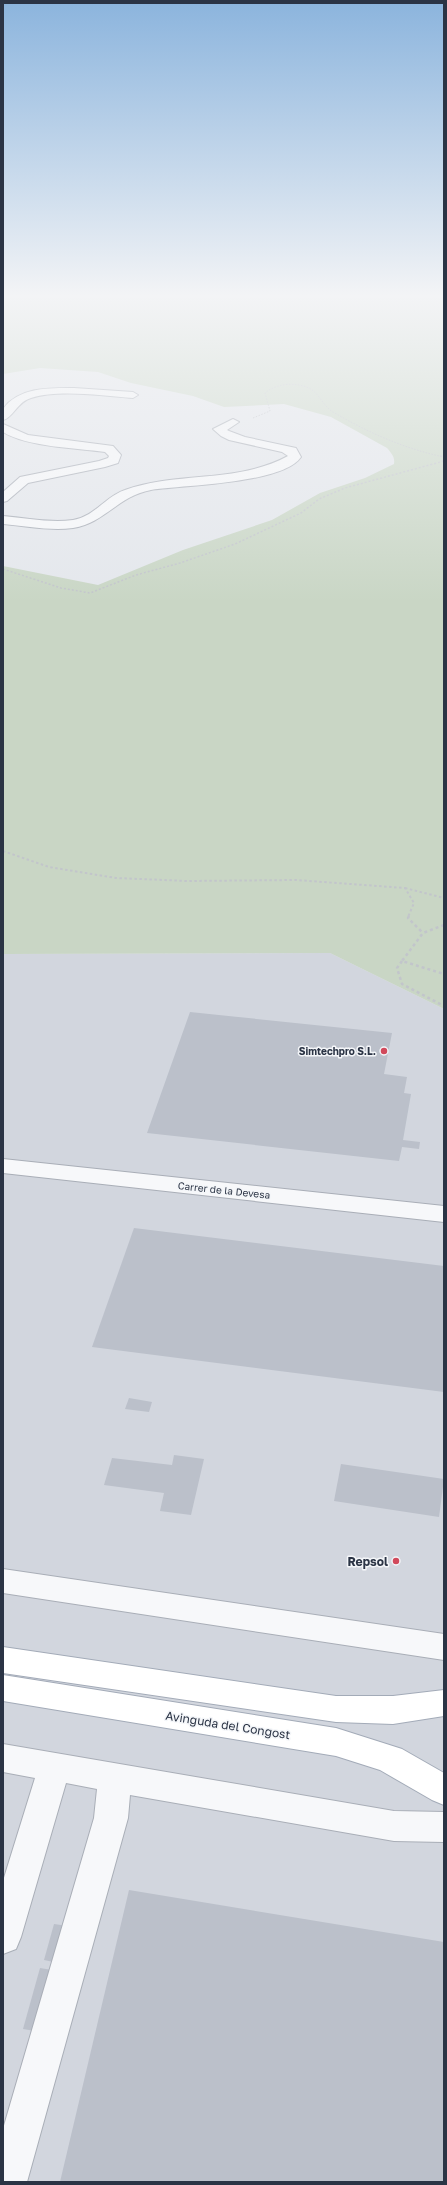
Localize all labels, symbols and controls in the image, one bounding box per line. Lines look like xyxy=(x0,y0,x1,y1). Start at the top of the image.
place label: Simtechpro S.L. xyxy=(299,1045,376,1057)
marker: Simtechpro S.L. xyxy=(379,1046,389,1056)
street label: Carrer de la Devesa xyxy=(177,1179,271,1201)
place label: Repsol xyxy=(347,1554,388,1569)
marker: Repsol xyxy=(391,1556,401,1566)
street label: Avinguda del Congost xyxy=(165,1708,292,1742)

